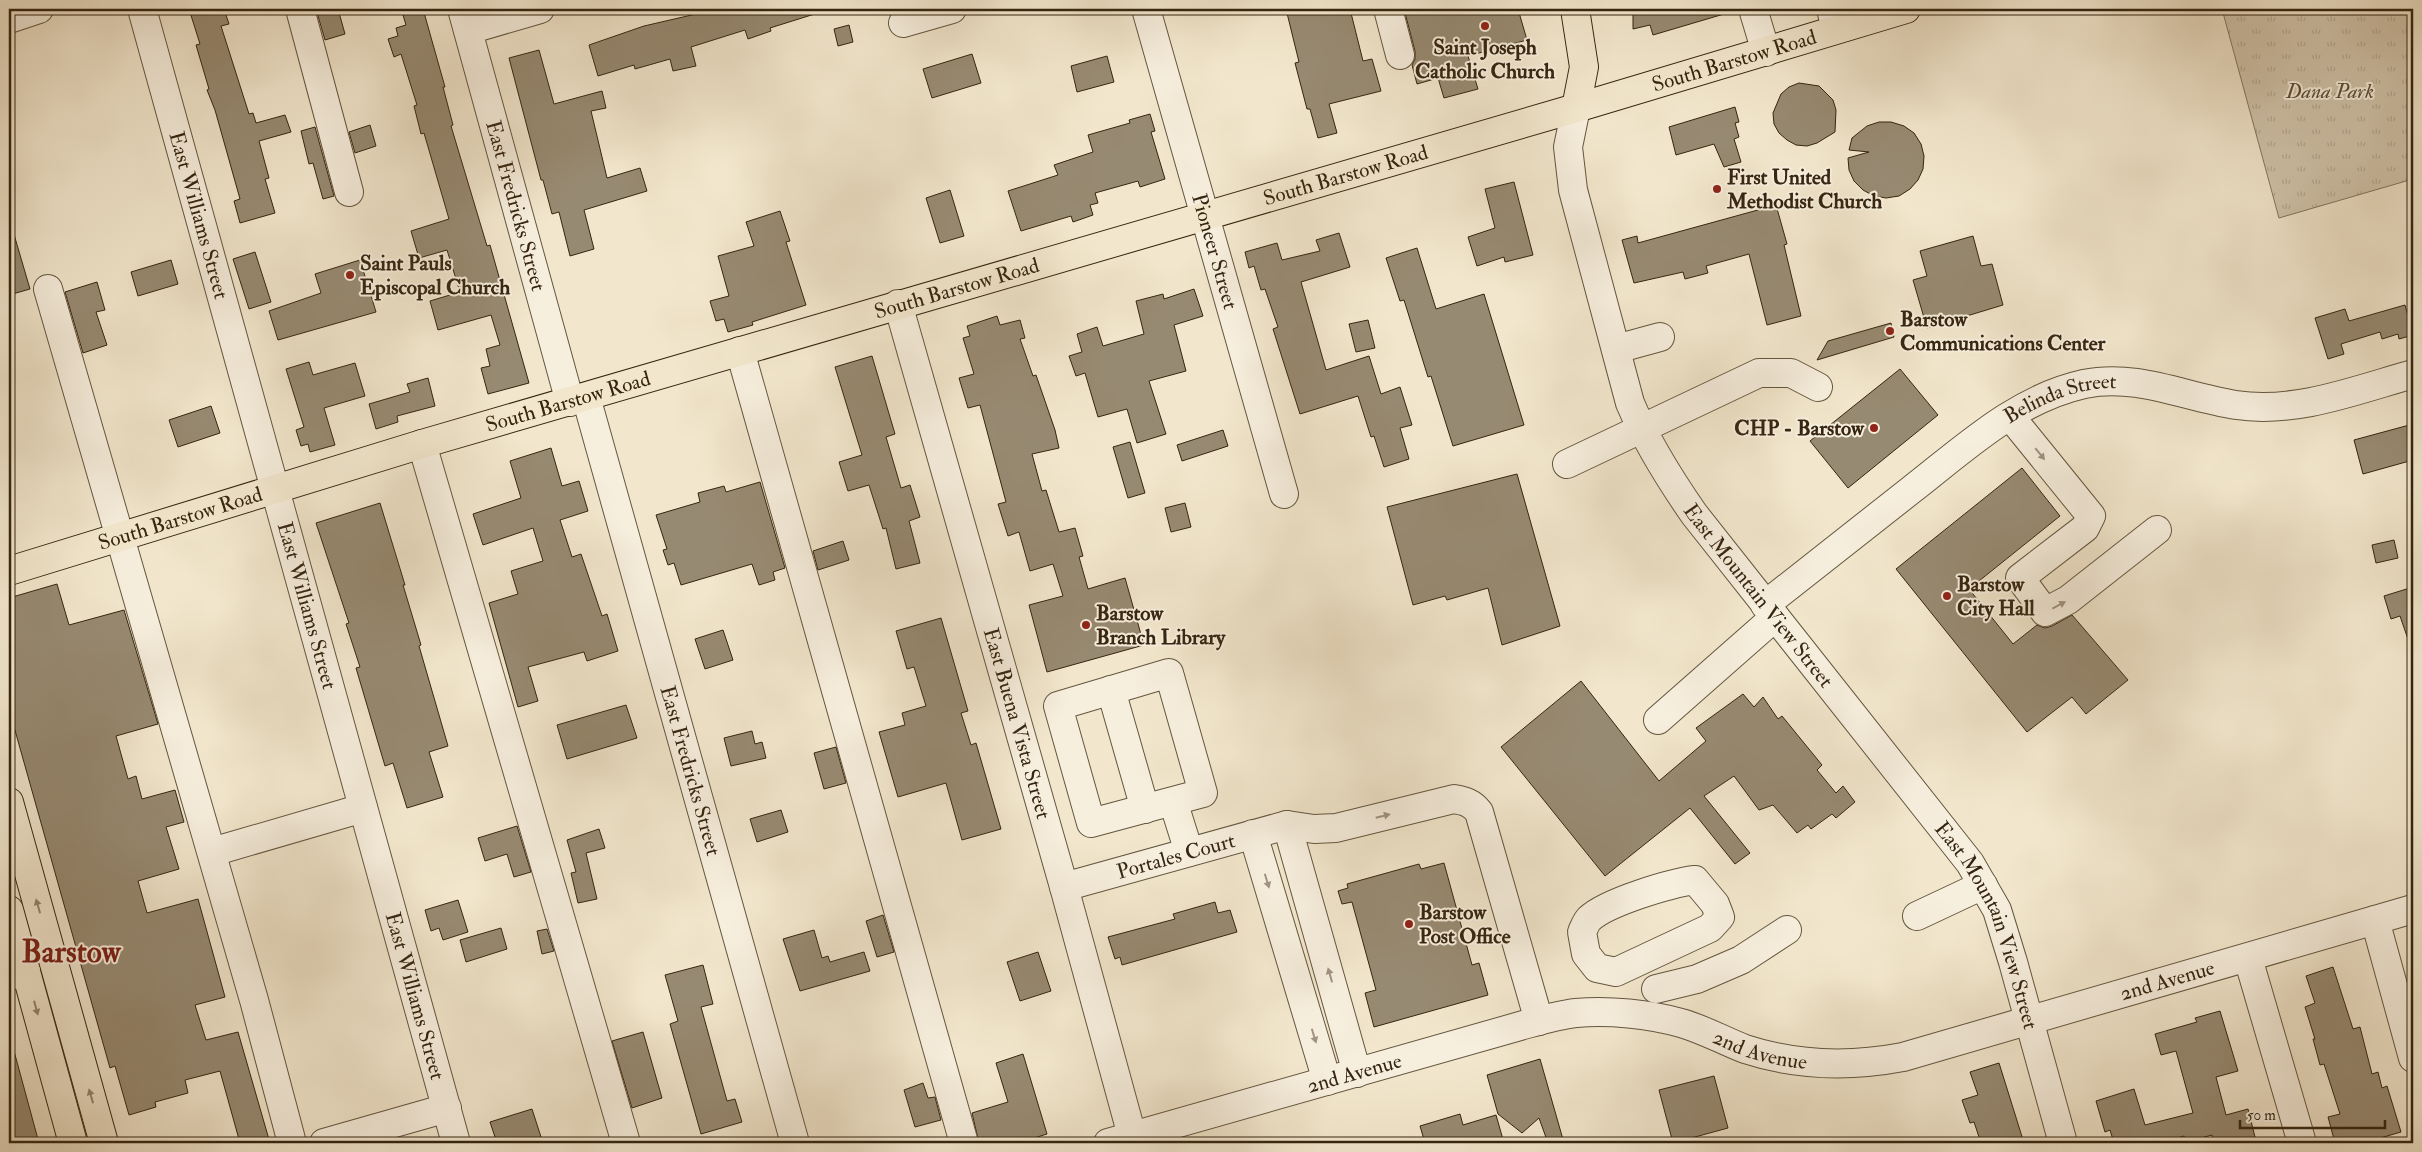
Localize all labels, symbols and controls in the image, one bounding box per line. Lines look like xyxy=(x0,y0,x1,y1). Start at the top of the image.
marker: Saint Joseph Catholic Church xyxy=(1479,20,1491,32)
street label: South Barstow Road xyxy=(1649,23,1820,98)
place label: Saint Joseph Catholic Church xyxy=(1415,34,1555,85)
park label: Dana Park xyxy=(2285,78,2374,105)
street label: East Fredricks Street xyxy=(479,118,552,294)
street label: East Williams Street xyxy=(163,129,235,302)
street label: South Barstow Road xyxy=(1260,139,1432,212)
place label: First United Methodist Church xyxy=(1726,164,1882,215)
marker: First United Methodist Church xyxy=(1711,183,1723,195)
street label: Pioneer Street xyxy=(1185,191,1244,313)
place label: Saint Pauls Episcopal Church xyxy=(360,250,510,301)
street label: South Barstow Road xyxy=(871,252,1043,326)
marker: Saint Pauls Episcopal Church xyxy=(344,269,356,281)
place label: Barstow Communications Center xyxy=(1900,306,2106,357)
marker: Barstow Communications Center xyxy=(1884,325,1896,337)
street label: South Barstow Road xyxy=(482,365,654,439)
street label: Belinda Street xyxy=(1999,368,2117,430)
place label: CHP - Barstow xyxy=(1734,415,1865,442)
marker: CHP - Barstow xyxy=(1868,422,1880,434)
one-way arrow xyxy=(2035,447,2046,460)
street label: South Barstow Road xyxy=(95,481,266,557)
street label: East Mountain View Street xyxy=(1677,499,1839,694)
street label: East Williams Street xyxy=(271,519,343,693)
place label: Barstow City Hall xyxy=(1957,571,2035,622)
marker: Barstow City Hall xyxy=(1941,590,1953,602)
place label: Barstow Branch Library xyxy=(1096,600,1226,651)
one-way arrow xyxy=(2052,601,2065,610)
marker: Barstow Branch Library xyxy=(1080,619,1092,631)
street label: East Buena Vista Street xyxy=(977,625,1057,822)
street label: East Fredricks Street xyxy=(653,683,727,859)
one-way arrow xyxy=(1375,812,1390,820)
street label: East Mountain View Street xyxy=(1928,816,2044,1033)
street label: Portales Court xyxy=(1114,827,1238,886)
one-way arrow xyxy=(1264,873,1272,888)
one-way arrow xyxy=(33,898,41,913)
place label: Barstow Post Office xyxy=(1419,899,1511,950)
street label: East Williams Street xyxy=(379,909,451,1083)
marker: Barstow Post Office xyxy=(1403,918,1415,930)
district label: Barstow xyxy=(21,933,121,972)
street label: 2nd Avenue xyxy=(2117,954,2218,1007)
one-way arrow xyxy=(1326,967,1334,983)
one-way arrow xyxy=(32,1000,40,1015)
street label: 2nd Avenue xyxy=(1709,1024,1809,1076)
one-way arrow xyxy=(1310,1029,1318,1044)
street label: 2nd Avenue xyxy=(1304,1047,1405,1100)
one-way arrow xyxy=(86,1089,94,1104)
scale bar xyxy=(2240,1097,2384,1129)
text: 50 m xyxy=(2247,1106,2276,1125)

